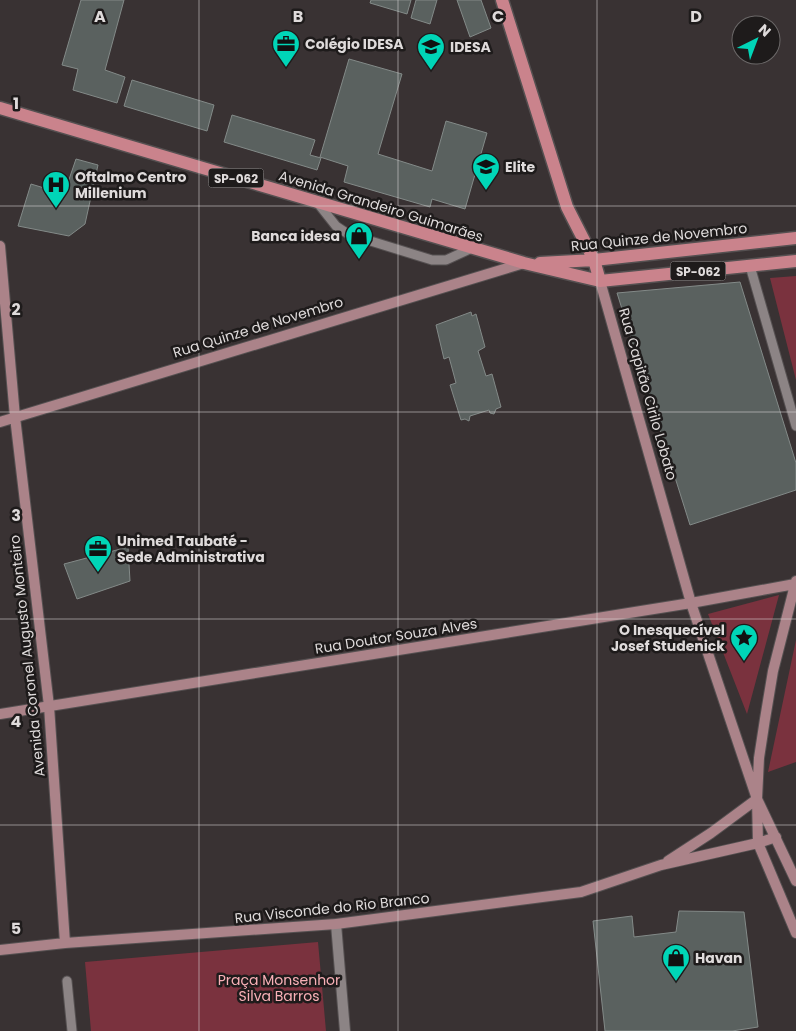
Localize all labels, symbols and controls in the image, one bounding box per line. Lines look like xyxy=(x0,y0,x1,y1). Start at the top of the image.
text: A xyxy=(94,5,106,28)
text: B xyxy=(293,5,303,28)
text: C xyxy=(492,5,504,28)
text: D xyxy=(690,5,702,28)
north arrow xyxy=(731,15,781,65)
text: N xyxy=(754,19,775,41)
office icon: Colégio IDESA xyxy=(271,29,301,68)
school or university icon: IDESA xyxy=(416,32,446,71)
place label: Colégio IDESA xyxy=(305,34,404,54)
place label: IDESA xyxy=(450,37,491,57)
text: 1 xyxy=(13,92,19,115)
school or university icon: Elite xyxy=(471,152,501,191)
place label: Elite xyxy=(505,157,536,177)
street label: Avenida Grandeiro Guimarães xyxy=(276,165,486,247)
place label: Oftalmo Centro Millenium xyxy=(75,167,186,203)
road number: SP-062 xyxy=(208,168,264,188)
hospital icon: Oftalmo Centro Millenium xyxy=(41,170,71,209)
street label: Rua Quinze de Novembro xyxy=(570,218,748,256)
shop icon: Banca idesa xyxy=(344,221,374,260)
place label: Banca idesa xyxy=(251,226,340,246)
road number: SP-062 xyxy=(670,262,726,280)
street label: Rua Quinze de Novembro xyxy=(170,292,346,362)
text: 2 xyxy=(11,298,21,321)
street label: Rua Capitão Cirilo Lobato xyxy=(614,306,682,482)
text: 3 xyxy=(11,504,21,527)
place label: Unimed Taubaté - Sede Administrativa xyxy=(117,531,265,567)
street label: Avenida Coronel Augusto Monteiro xyxy=(4,534,50,778)
office icon: Unimed Taubaté - Sede Administrativa xyxy=(83,534,113,573)
street label: Rua Doutor Souza Alves xyxy=(313,613,479,659)
place label: O Inesquecível Josef Studenick xyxy=(611,620,725,656)
place icon: O Inesquecível Josef Studenick xyxy=(729,623,759,662)
text: 4 xyxy=(11,710,22,733)
street label: Rua Visconde do Rio Branco xyxy=(234,888,430,928)
text: 5 xyxy=(11,917,21,940)
shop icon: Havan xyxy=(661,943,691,982)
place label: Havan xyxy=(695,948,742,968)
park label: Praça Monsenhor Silva Barros xyxy=(218,970,340,1006)

